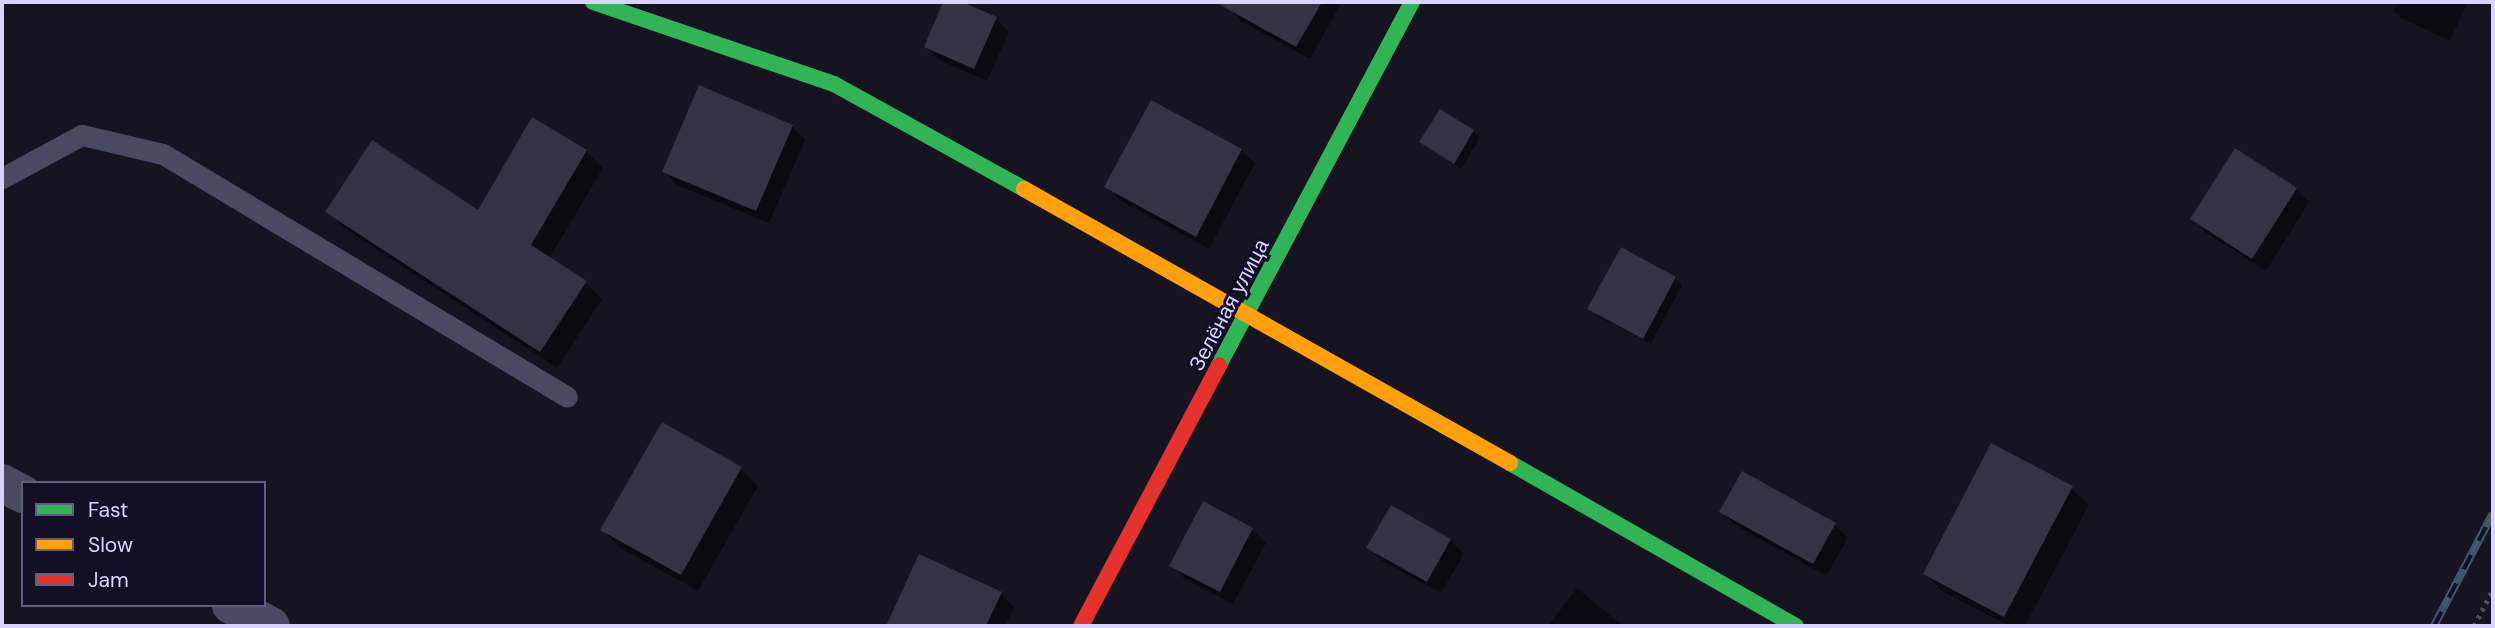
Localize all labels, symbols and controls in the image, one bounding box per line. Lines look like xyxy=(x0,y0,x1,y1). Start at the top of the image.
street label: Зелёная улица xyxy=(1184,235,1274,375)
legend xyxy=(21,481,266,607)
text: Fast xyxy=(88,496,128,524)
text: Slow xyxy=(88,531,133,559)
text: Jam xyxy=(88,566,129,594)

